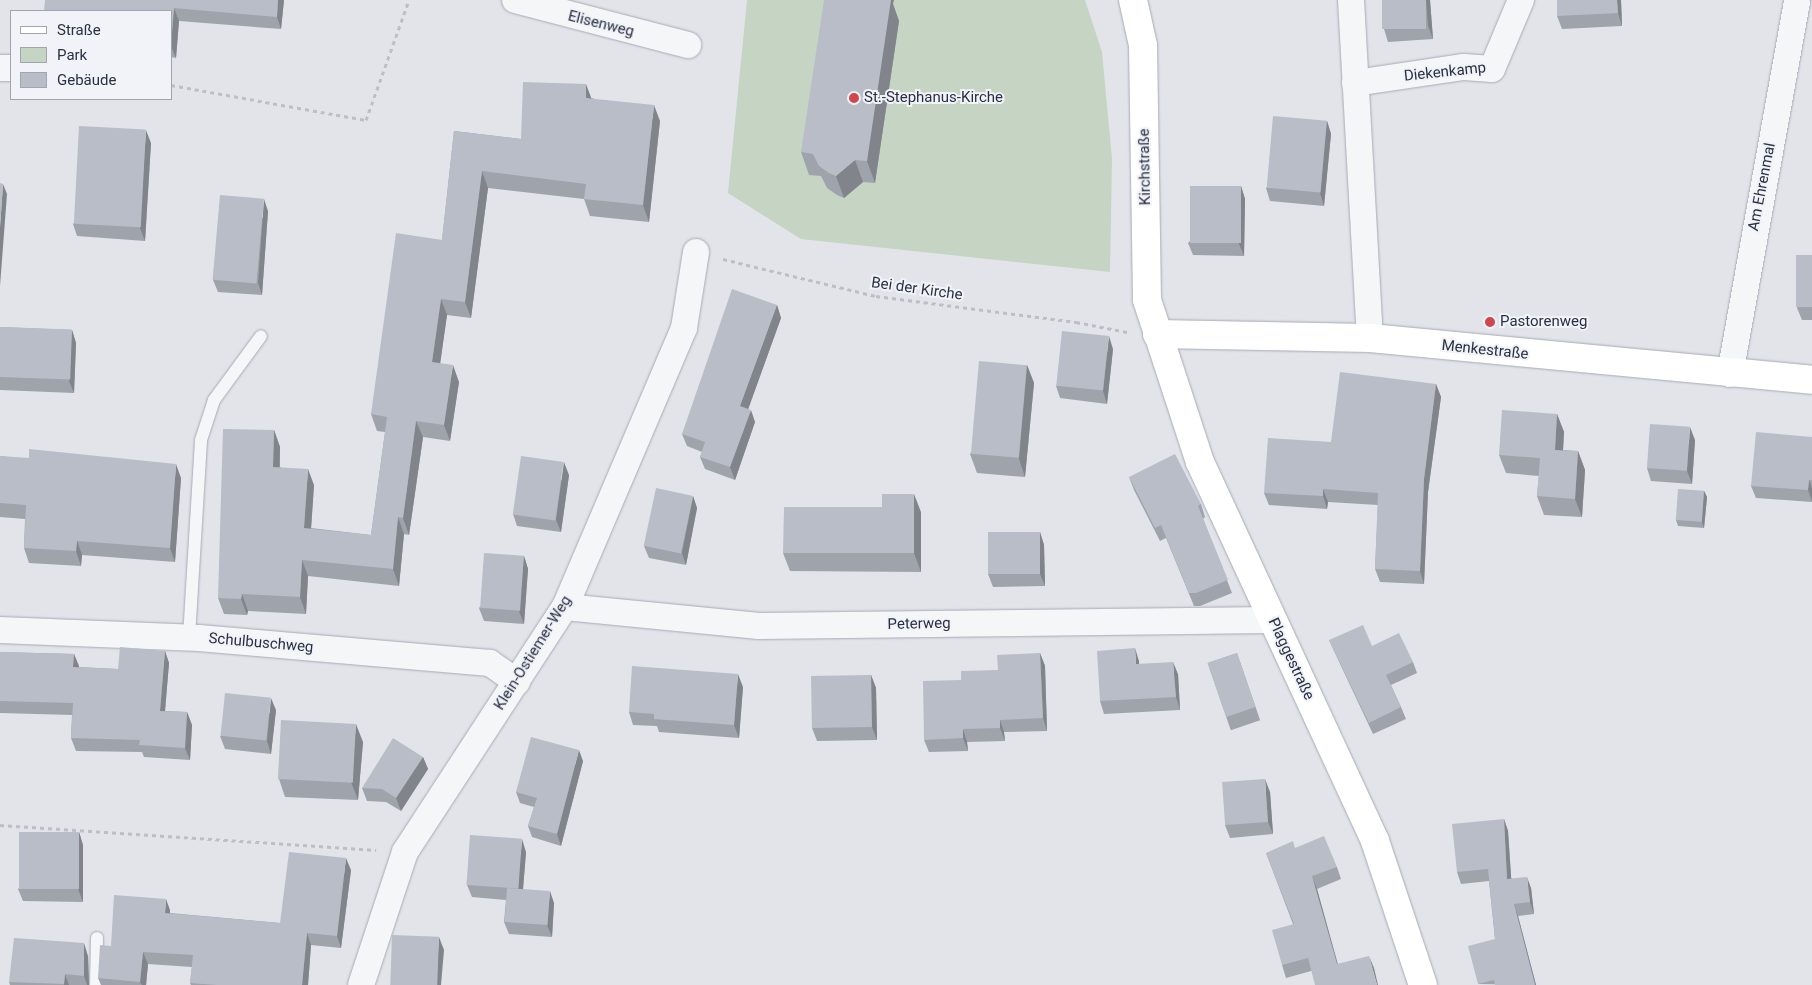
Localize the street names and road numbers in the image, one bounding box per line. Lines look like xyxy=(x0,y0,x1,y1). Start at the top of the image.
street label: Elisenweg xyxy=(566,7,636,41)
street label: Diekenkamp xyxy=(1403,59,1487,85)
street label: Kirchstraße xyxy=(1135,129,1155,205)
street label: Am Ehrenmal xyxy=(1745,141,1779,233)
street label: Bei der Kirche xyxy=(870,274,964,304)
street label: Menkestraße xyxy=(1441,336,1529,364)
street label: Klein-Ostiemer-Weg xyxy=(491,592,575,714)
street label: Peterweg xyxy=(887,614,951,634)
street label: Plaggestraße xyxy=(1264,615,1318,703)
street label: Schulbuschweg xyxy=(208,629,314,657)

